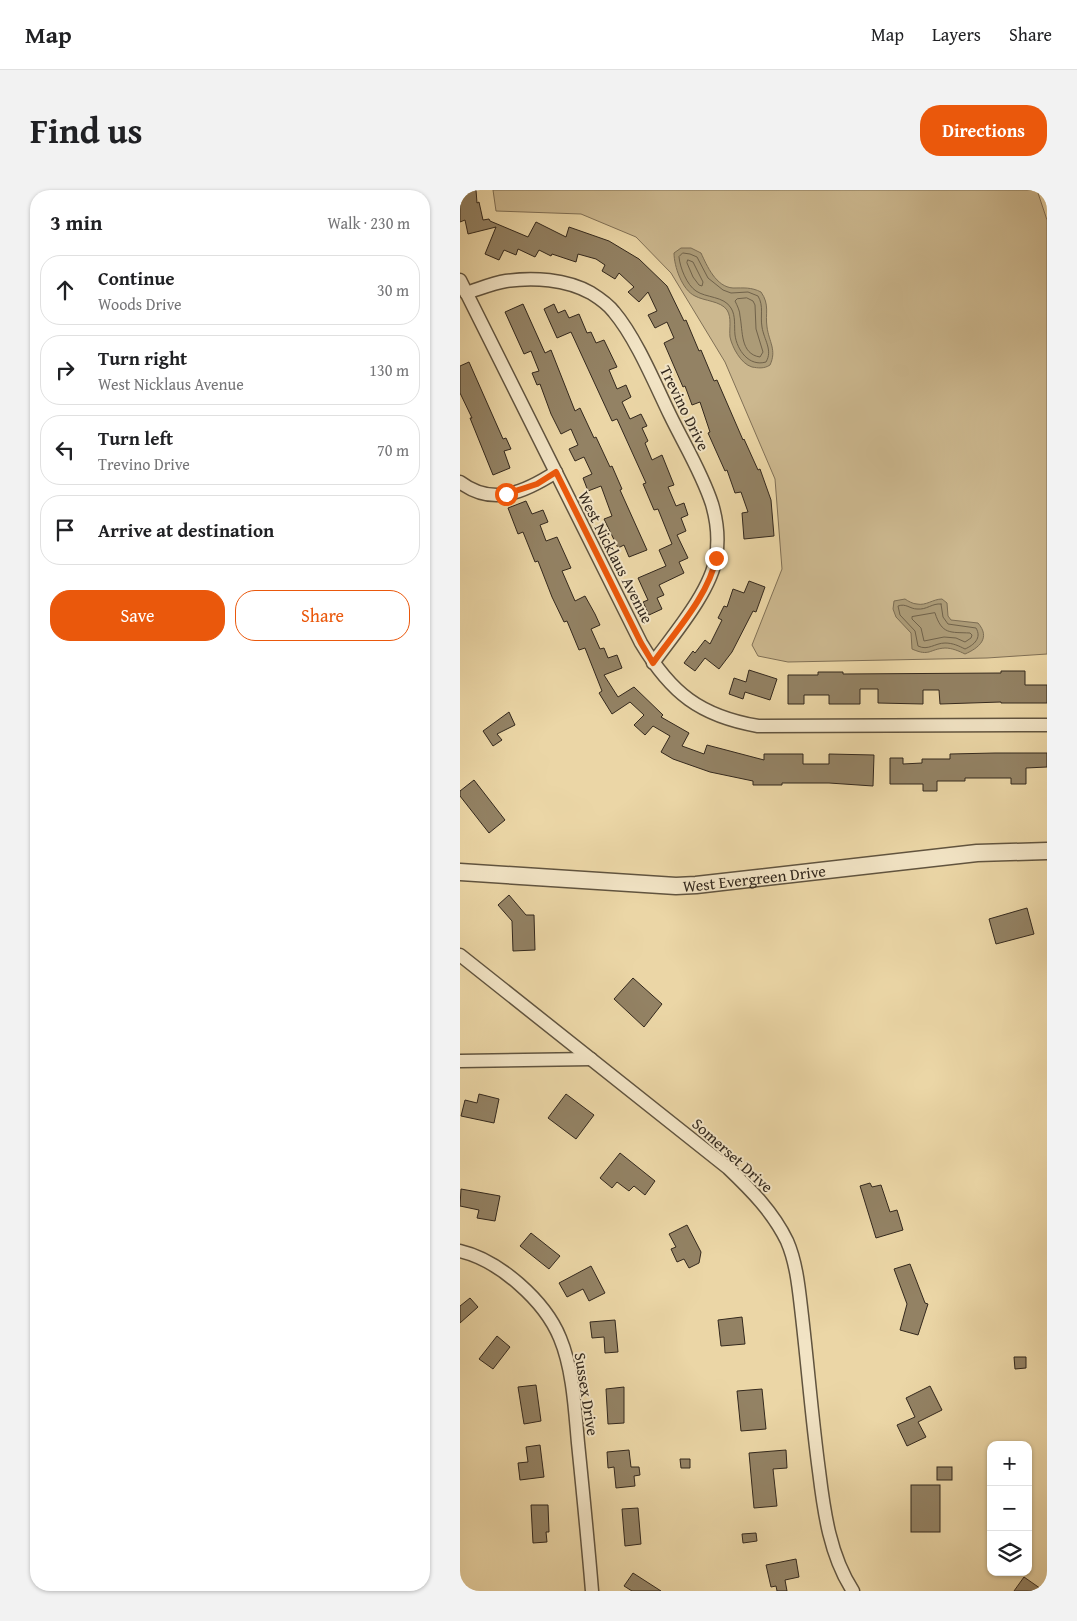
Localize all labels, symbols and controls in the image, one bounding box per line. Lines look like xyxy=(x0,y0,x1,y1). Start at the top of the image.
text: Map xyxy=(25,17,72,52)
text: Map xyxy=(871,21,904,48)
text: Layers xyxy=(932,21,981,48)
text: Share xyxy=(1009,21,1052,48)
text: Find us xyxy=(30,105,143,156)
button: Directions xyxy=(920,105,1047,156)
text: 3 min xyxy=(50,207,102,238)
text: Walk · 230 m xyxy=(327,211,410,235)
text: Continue xyxy=(98,264,175,292)
icon: ahead xyxy=(51,276,79,304)
text: 30 m xyxy=(377,278,409,302)
text: Woods Drive xyxy=(98,292,182,316)
text: Turn right xyxy=(98,344,187,372)
icon: right xyxy=(51,356,79,384)
text: 130 m xyxy=(369,358,409,382)
street label: Trevino Drive xyxy=(654,361,716,455)
text: West Nicklaus Avenue xyxy=(98,372,244,396)
text: Turn left xyxy=(98,424,173,452)
icon: left xyxy=(51,436,79,464)
text: 70 m xyxy=(377,438,409,462)
text: Trevino Drive xyxy=(98,452,190,476)
route start xyxy=(495,483,518,506)
street label: West Nicklaus Avenue xyxy=(572,487,660,627)
icon: arrive xyxy=(51,516,79,544)
text: Arrive at destination xyxy=(98,516,274,544)
route end xyxy=(705,547,728,570)
button: Save xyxy=(50,590,225,641)
button: Share xyxy=(235,590,410,641)
street label: West Evergreen Drive xyxy=(682,858,827,898)
street label: Somerset Drive xyxy=(687,1112,779,1198)
street label: Sussex Drive xyxy=(569,1351,605,1437)
map controls xyxy=(987,1441,1032,1576)
button: + xyxy=(987,1441,1032,1486)
button: − xyxy=(987,1486,1032,1531)
button: layers xyxy=(987,1531,1032,1576)

